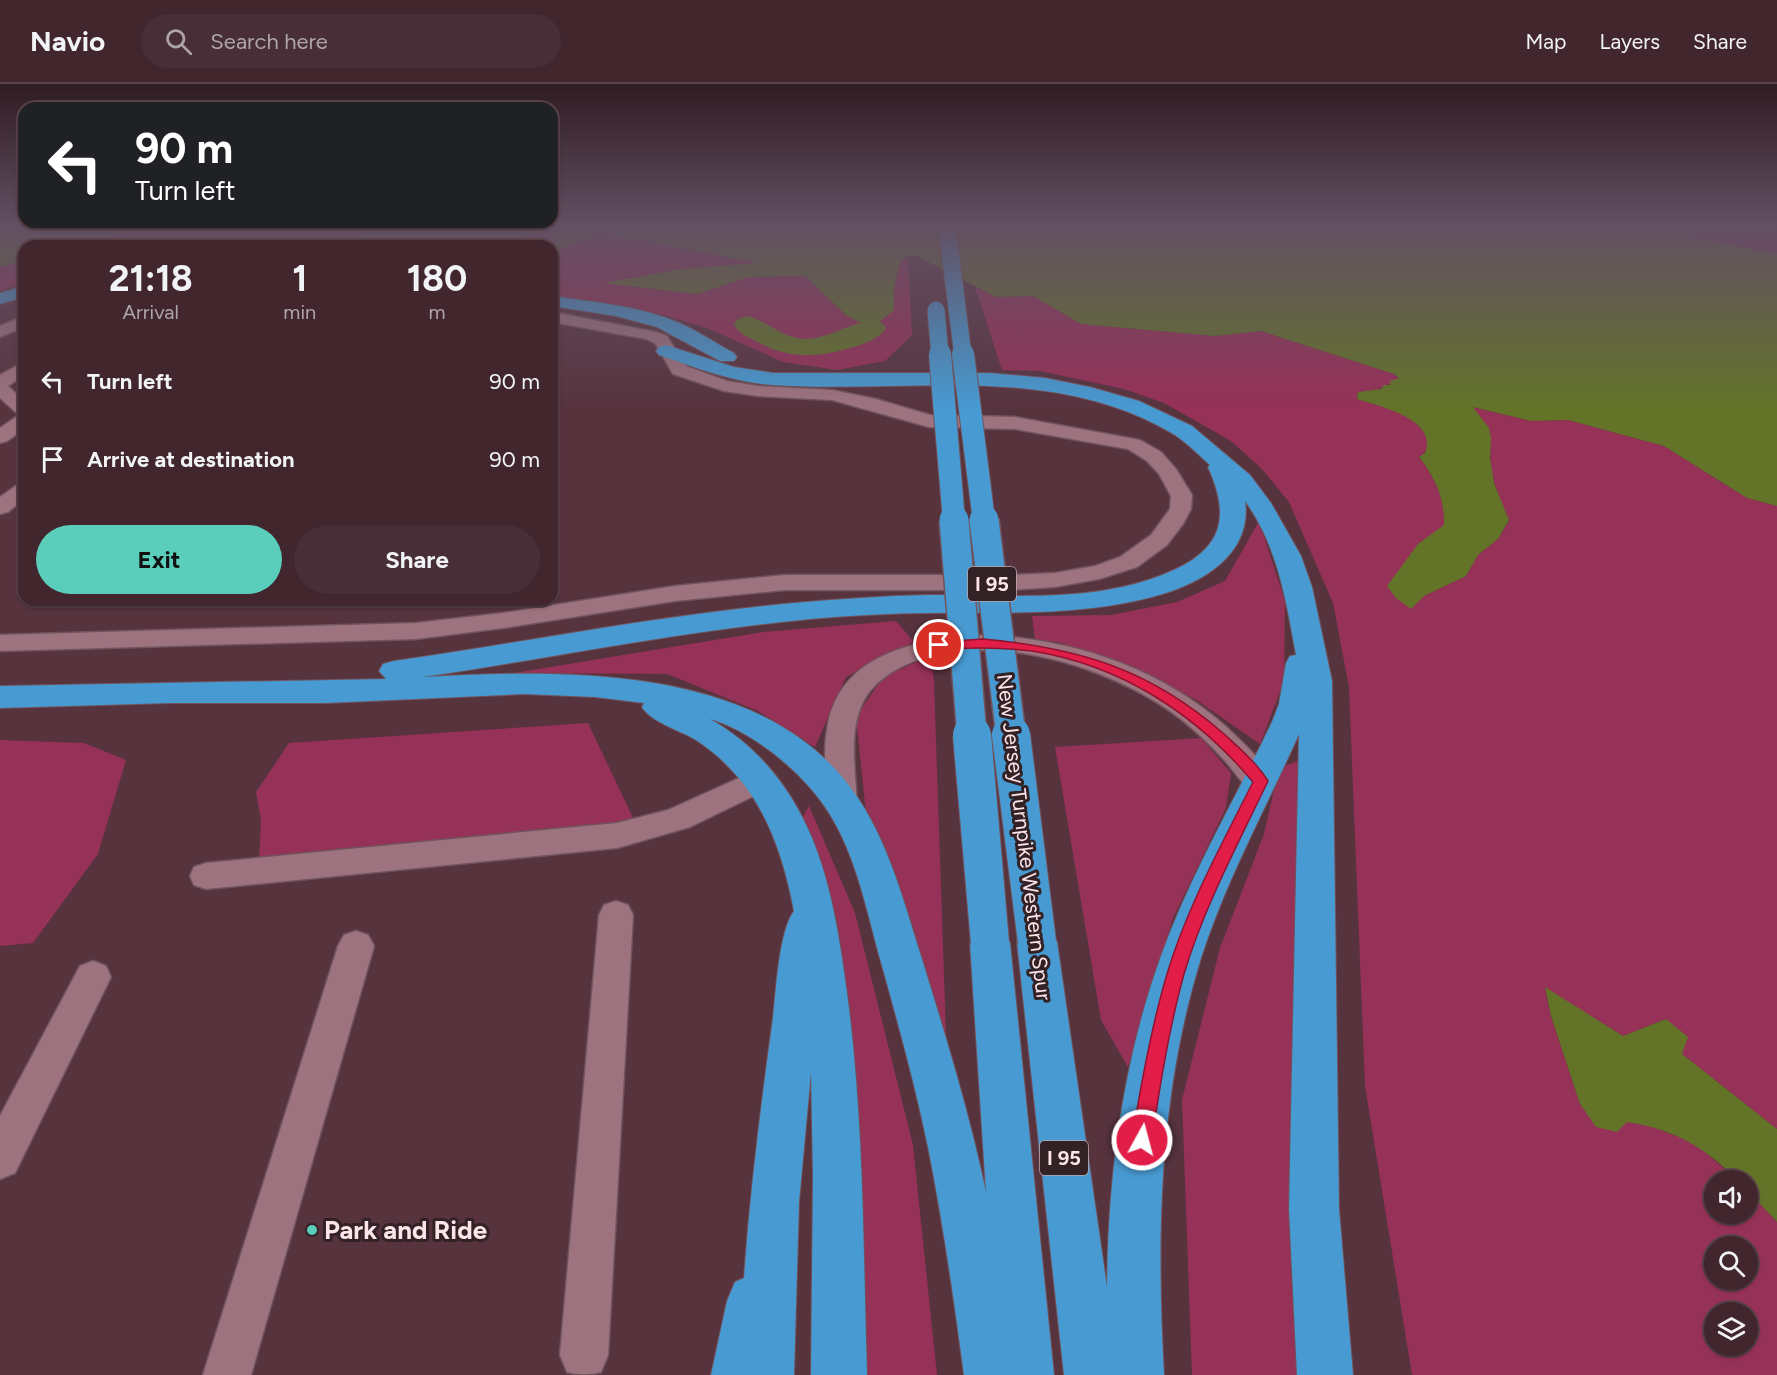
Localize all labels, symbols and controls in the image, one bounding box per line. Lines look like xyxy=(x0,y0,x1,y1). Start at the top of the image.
search box xyxy=(141,14,561,68)
text: Navio xyxy=(30,24,105,58)
icon: search xyxy=(162,25,195,58)
text: Search here xyxy=(210,28,328,55)
text: Map xyxy=(1526,29,1566,54)
text: Layers xyxy=(1599,29,1660,54)
text: Share xyxy=(1693,29,1747,54)
text: 90 m xyxy=(135,123,233,174)
icon: left xyxy=(36,126,114,204)
text: Turn left xyxy=(135,174,235,207)
text: 21:18 xyxy=(109,257,193,300)
text: 1 xyxy=(292,257,307,300)
text: 180 xyxy=(407,257,467,300)
text: Arrival xyxy=(122,300,179,324)
text: min xyxy=(283,300,316,324)
text: m xyxy=(429,300,446,324)
icon: left xyxy=(36,365,69,398)
text: Turn left xyxy=(87,368,173,395)
text: 90 m xyxy=(489,368,540,395)
icon: arrive xyxy=(36,443,69,476)
text: Arrive at destination xyxy=(87,446,295,473)
text: 90 m xyxy=(489,446,540,473)
button: Exit xyxy=(36,525,282,594)
button: Share xyxy=(294,525,540,594)
road number: I 95 xyxy=(968,567,1016,601)
pin xyxy=(913,619,964,670)
icon: arrive xyxy=(922,628,955,661)
street label: New Jersey Turnpike Western Spur xyxy=(992,672,1057,1002)
position arrow xyxy=(1110,1108,1174,1172)
road number: I 95 xyxy=(1040,1141,1088,1175)
map controls xyxy=(1704,1170,1758,1356)
button: sound xyxy=(1704,1170,1758,1224)
place label: Park and Ride xyxy=(324,1214,487,1246)
marker: Park and Ride xyxy=(305,1223,319,1237)
button: search xyxy=(1704,1236,1758,1290)
button: layers xyxy=(1704,1302,1758,1356)

